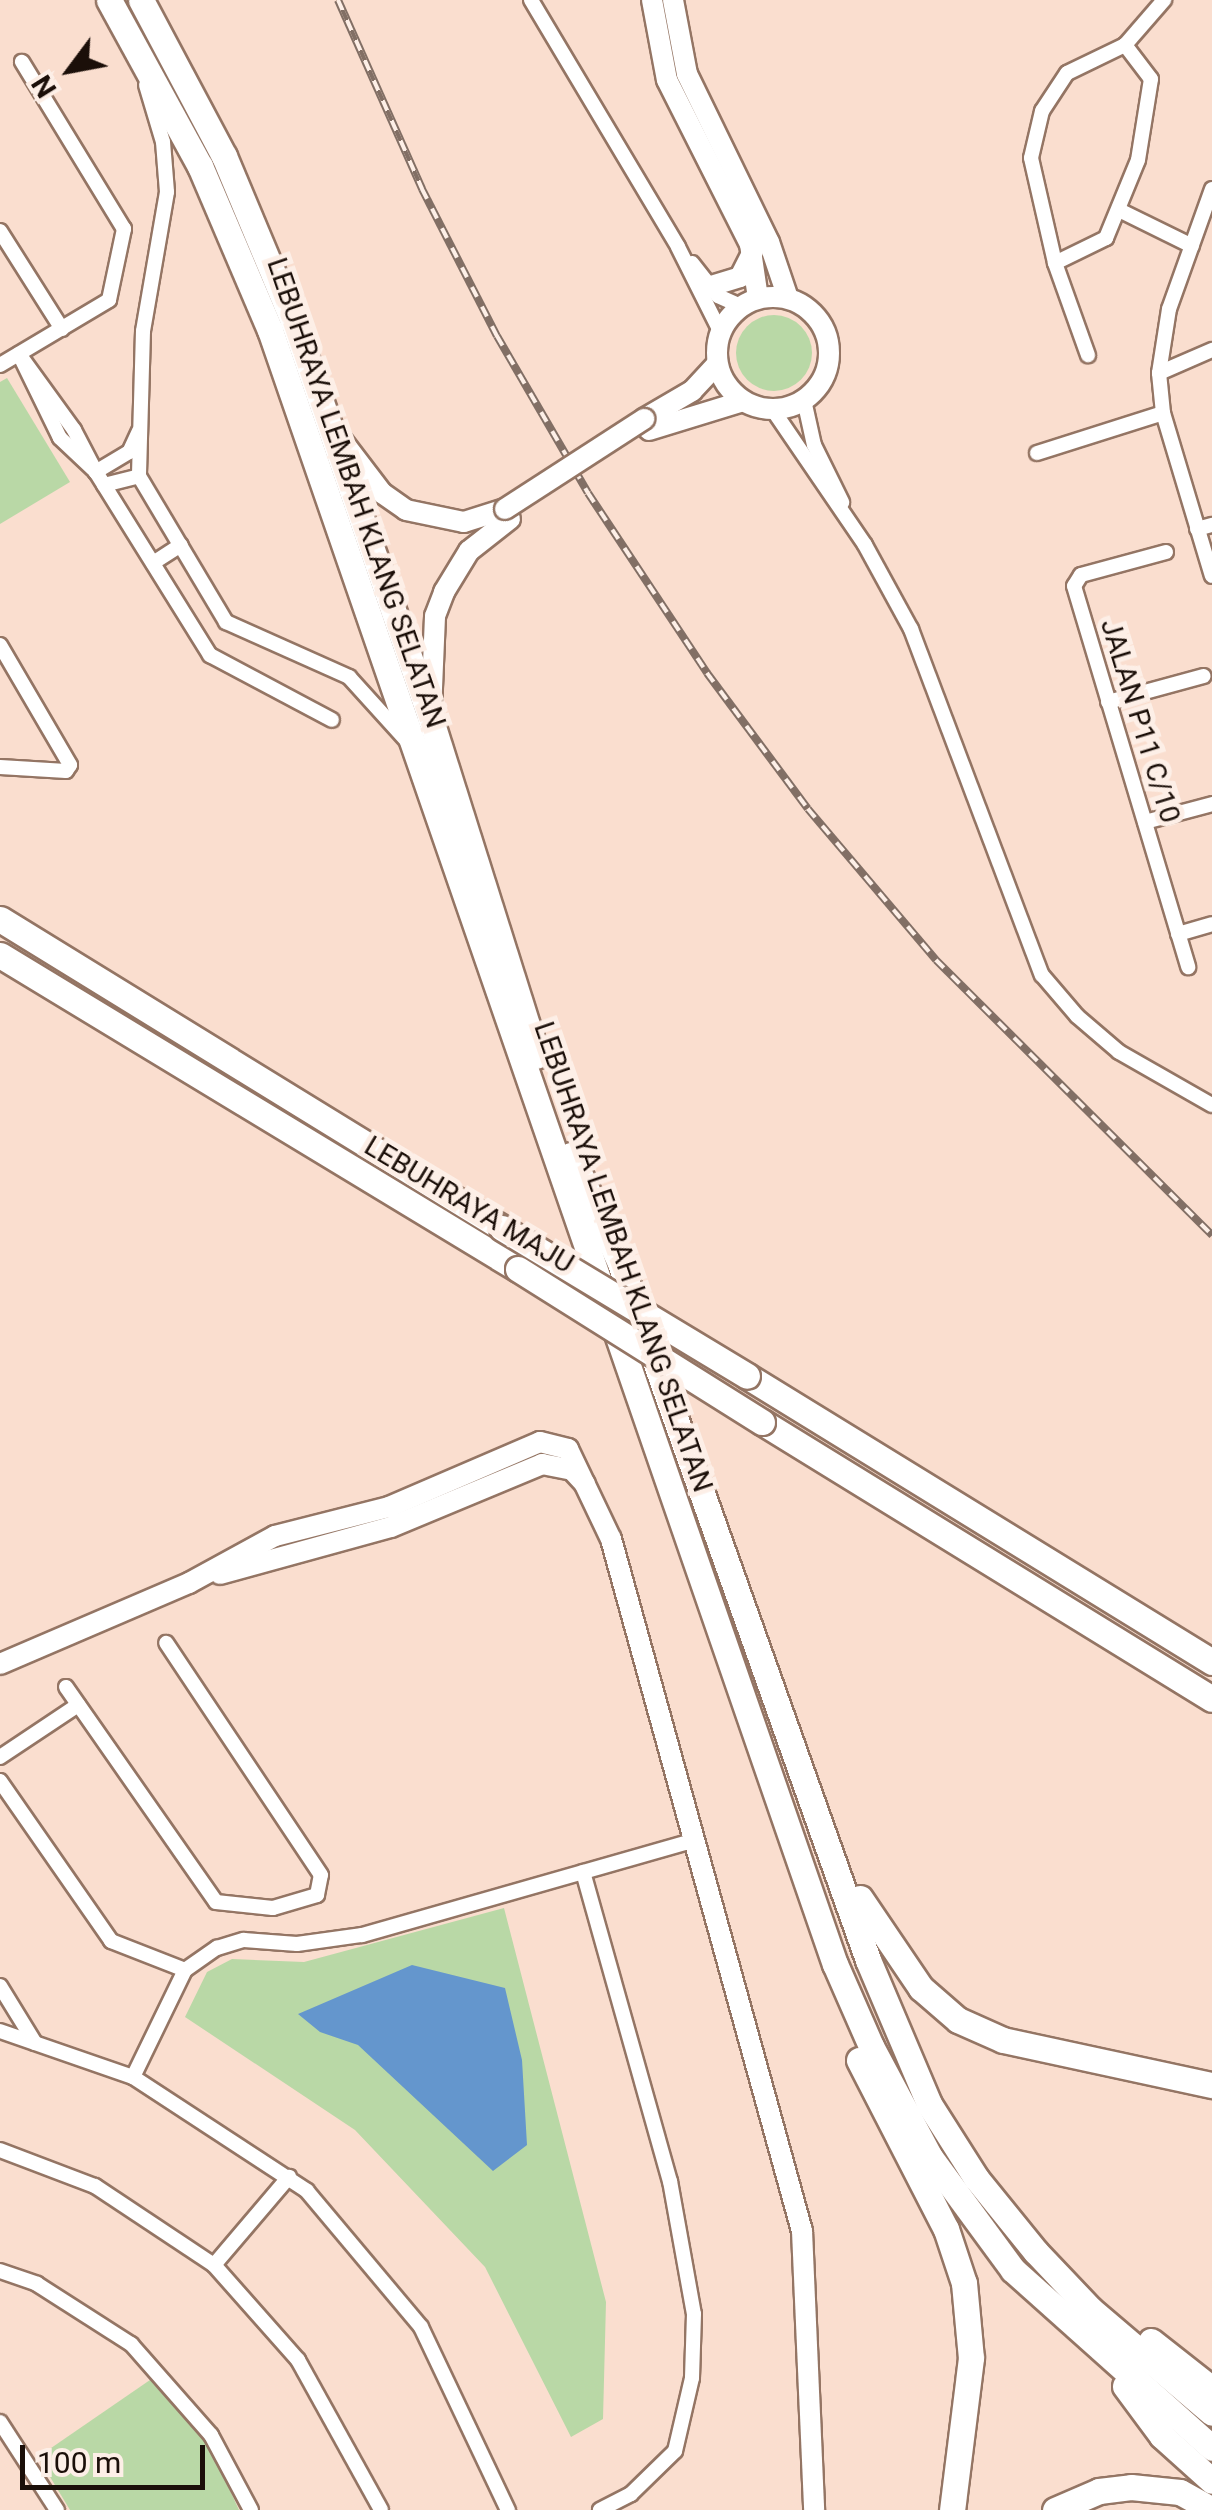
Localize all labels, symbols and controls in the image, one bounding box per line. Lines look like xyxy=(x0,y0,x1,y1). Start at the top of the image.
north arrow xyxy=(20,20,120,120)
text: N xyxy=(25,69,63,103)
street label: LEBUHRAYA LEMBAH KLANG SELATAN xyxy=(260,253,452,733)
street label: JALAN P11 C/10 xyxy=(1093,615,1187,827)
street label: LEBUHRAYA LEMBAH KLANG SELATAN xyxy=(527,1017,719,1497)
street label: LEBUHRAYA MAJU xyxy=(358,1129,580,1281)
scale bar xyxy=(25,2425,210,2487)
text: 100 m xyxy=(37,2445,121,2480)

